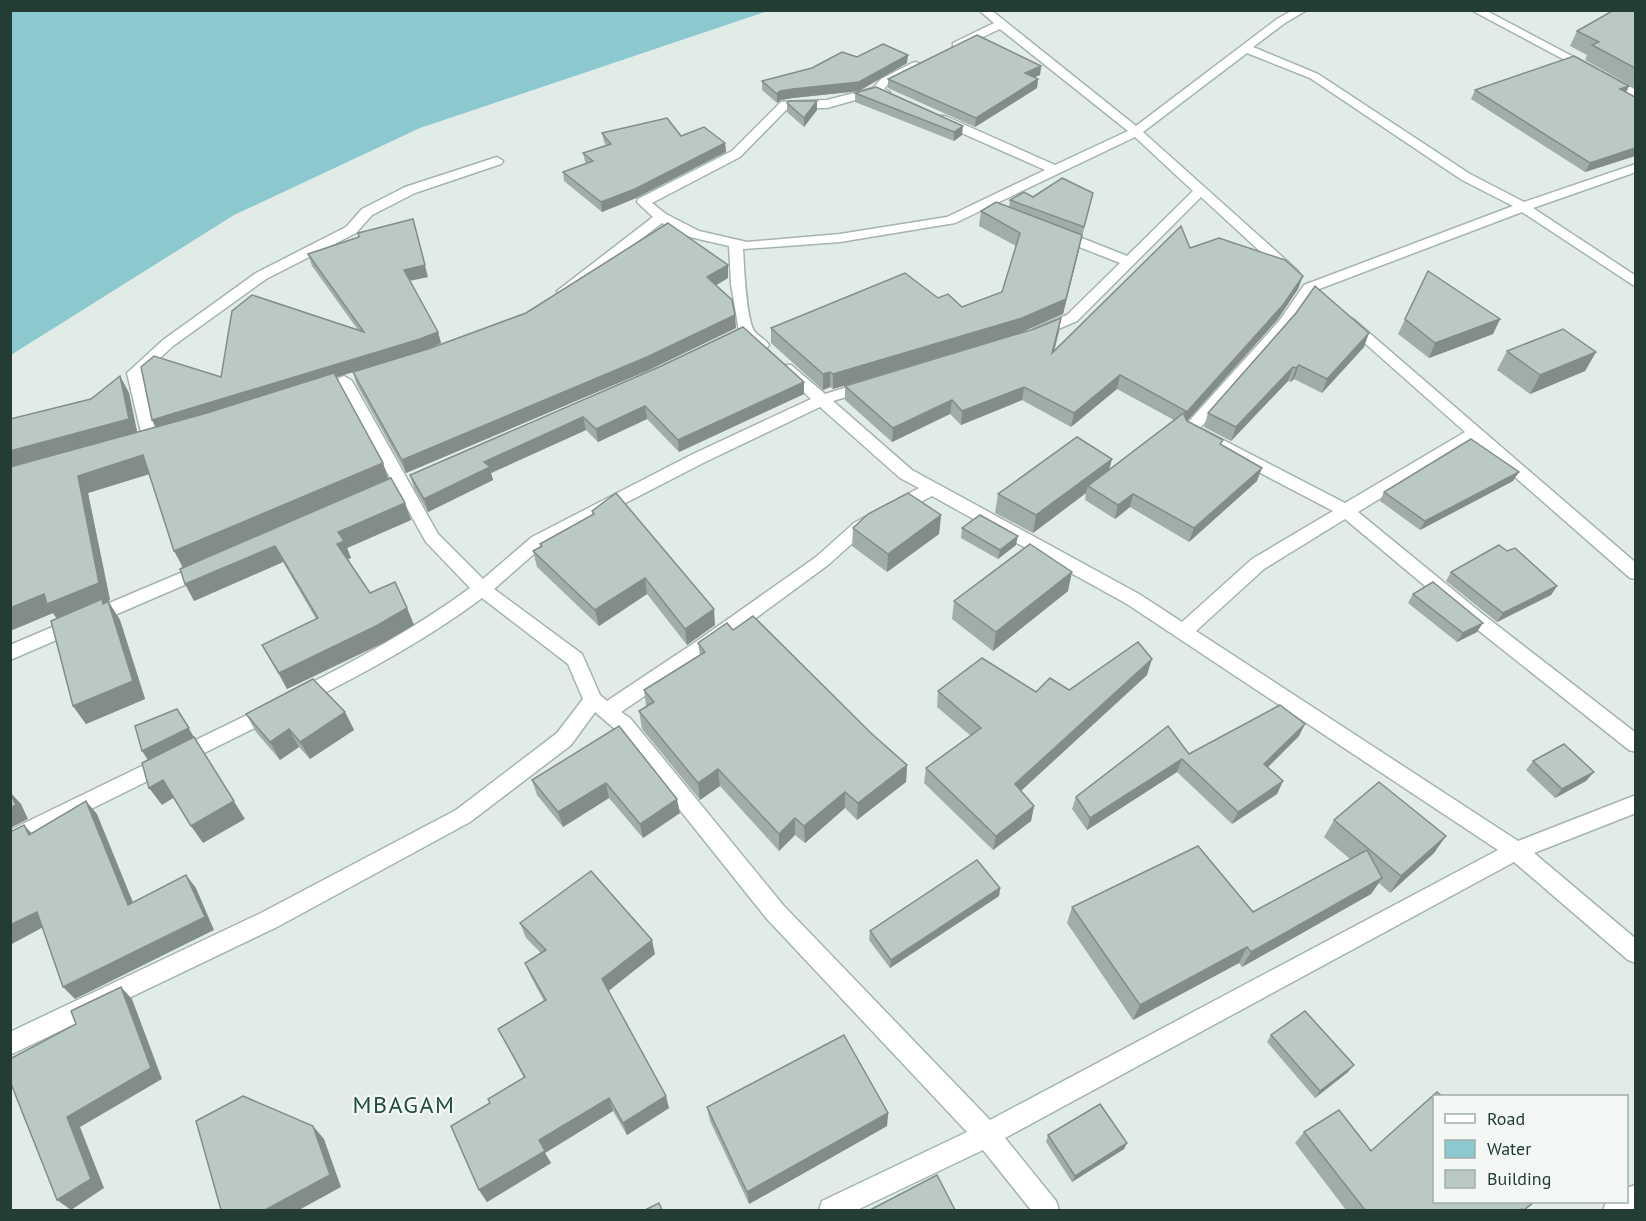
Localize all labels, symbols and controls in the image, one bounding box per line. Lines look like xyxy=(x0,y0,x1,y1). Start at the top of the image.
district label: MBAGAM xyxy=(352,1089,456,1120)
legend xyxy=(1433,1095,1628,1203)
text: Road xyxy=(1487,1107,1525,1130)
text: Water xyxy=(1487,1137,1531,1160)
text: Building xyxy=(1487,1167,1551,1190)

